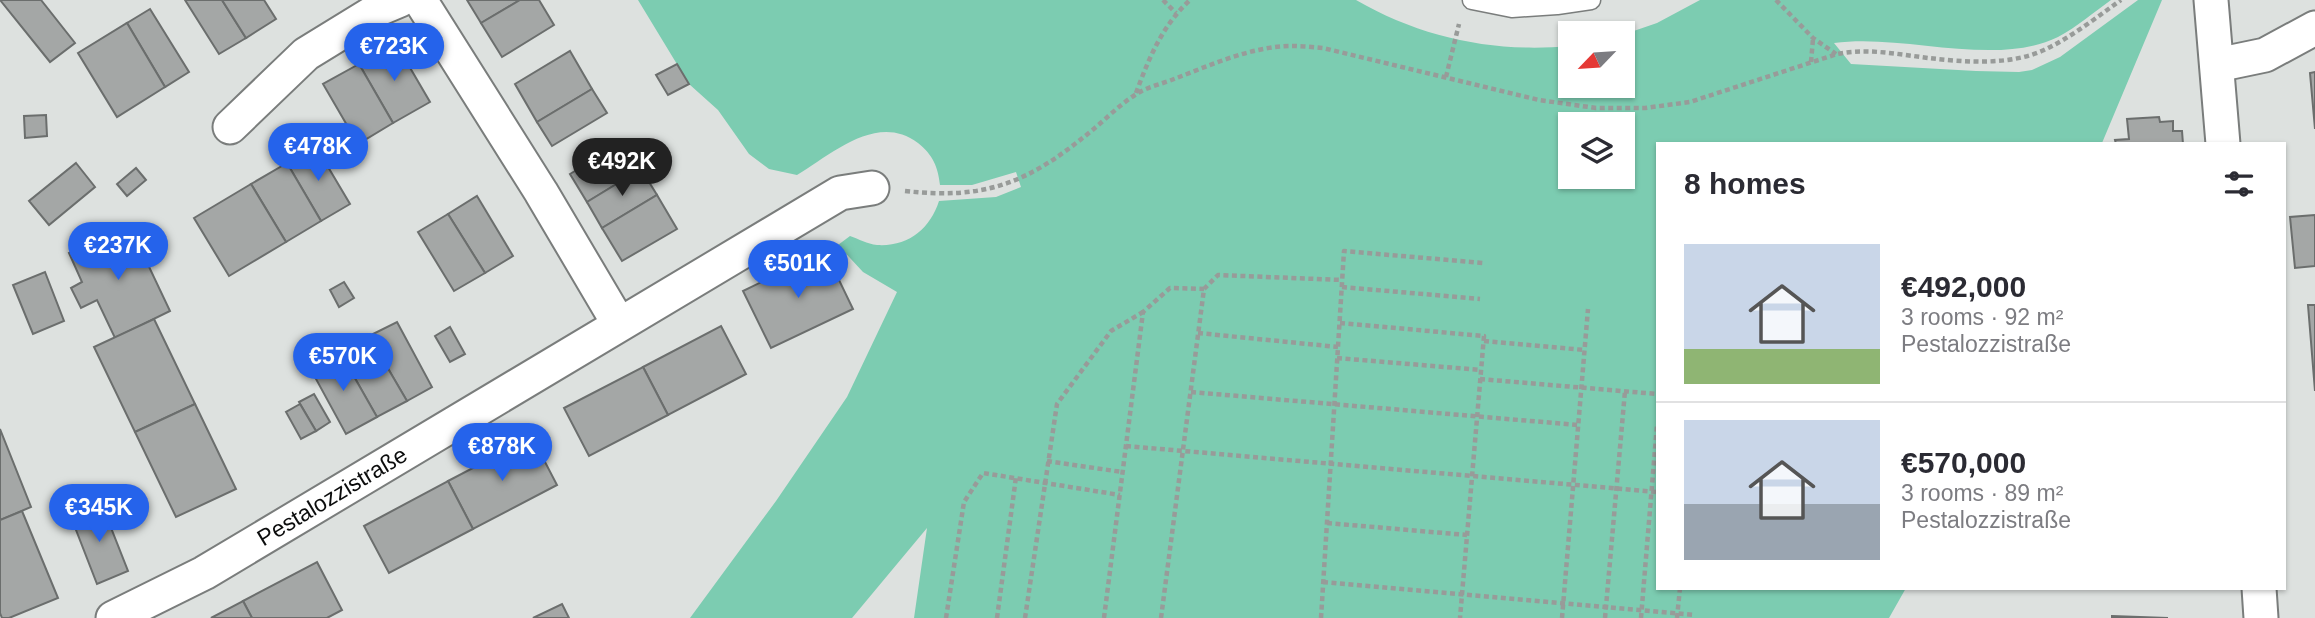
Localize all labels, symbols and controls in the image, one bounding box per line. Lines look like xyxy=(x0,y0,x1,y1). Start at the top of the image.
north arrow xyxy=(1558,21,1634,98)
map controls xyxy=(1558,21,1635,189)
pin: €723K xyxy=(345,24,443,83)
text: €723K xyxy=(360,33,428,59)
button: layers xyxy=(1558,112,1635,189)
pin: €478K xyxy=(269,124,367,183)
text: €478K xyxy=(284,133,352,159)
pin: €492K xyxy=(573,138,671,198)
text: €492K xyxy=(588,148,656,174)
icon: filters xyxy=(2220,165,2258,203)
text: 8 homes xyxy=(1684,167,1806,200)
pin: €237K xyxy=(69,222,167,282)
text: €237K xyxy=(84,232,152,258)
pin: €501K xyxy=(749,240,847,300)
text: €501K xyxy=(764,250,832,276)
text: €492,000 xyxy=(1901,270,2026,303)
icon: home xyxy=(1740,272,1824,356)
text: 3 rooms · 92 m² xyxy=(1901,304,2063,330)
text: Pestalozzistraße xyxy=(1901,331,2071,357)
pin: €570K xyxy=(294,334,392,393)
text: €570K xyxy=(309,343,377,369)
pin: €878K xyxy=(453,424,551,483)
text: €878K xyxy=(468,433,536,459)
street label: Pestalozzistraße xyxy=(252,441,412,551)
text: €570,000 xyxy=(1901,446,2026,479)
icon: home xyxy=(1740,448,1824,532)
text: 3 rooms · 89 m² xyxy=(1901,480,2063,506)
pin: €345K xyxy=(50,484,148,544)
text: €345K xyxy=(65,494,133,520)
text: Pestalozzistraße xyxy=(1901,507,2071,533)

